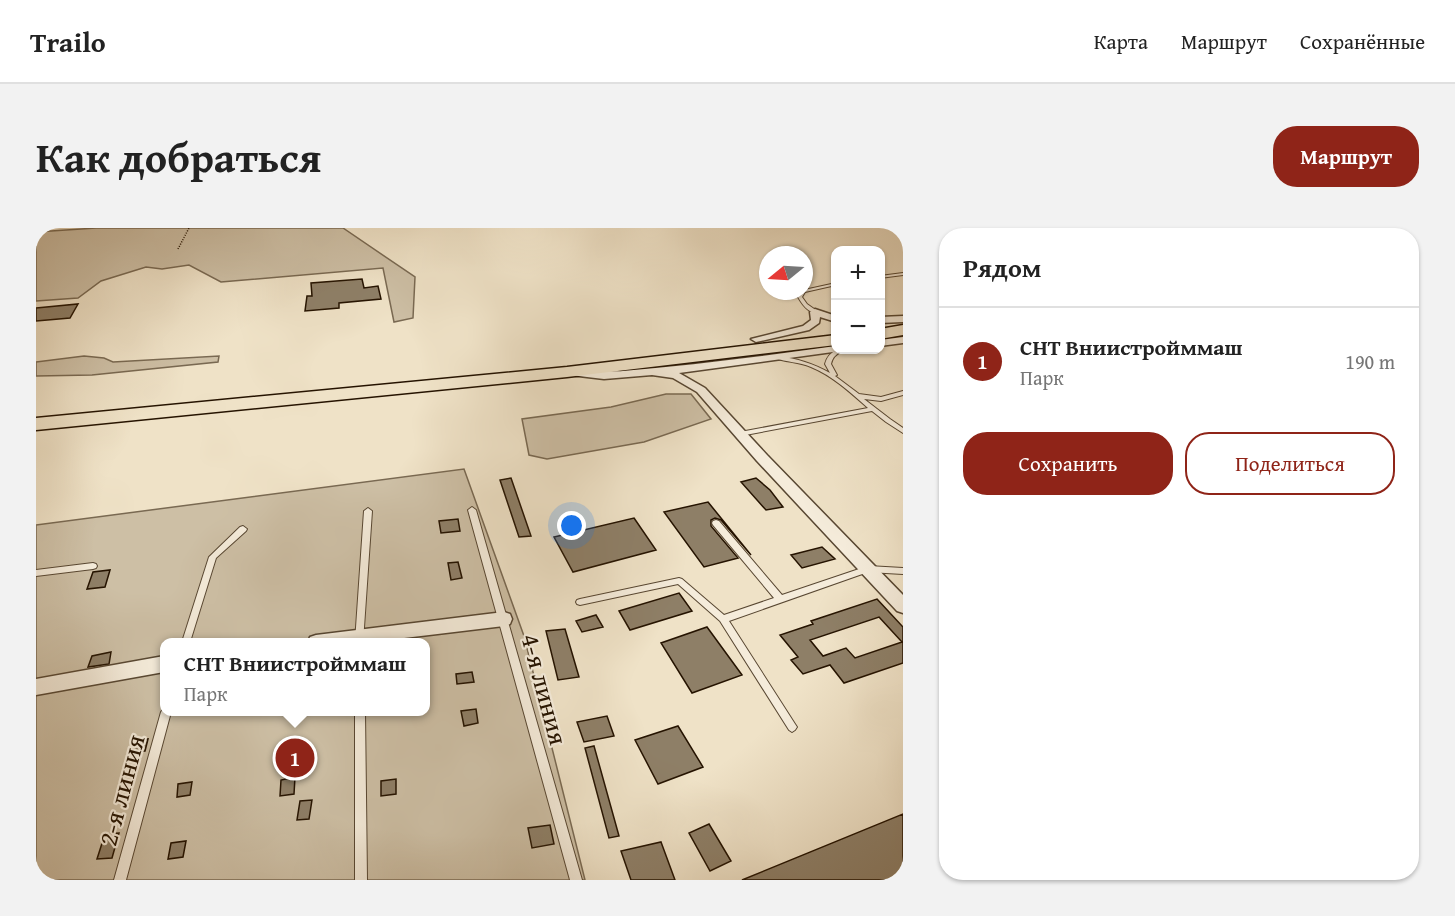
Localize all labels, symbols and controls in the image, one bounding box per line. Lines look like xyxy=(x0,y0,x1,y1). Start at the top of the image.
text: Trailo xyxy=(30,21,106,62)
text: Карта xyxy=(1094,26,1148,57)
text: Маршрут xyxy=(1181,26,1267,57)
text: Сохранённые xyxy=(1300,26,1425,57)
text: Как добраться xyxy=(36,126,321,187)
button: Маршрут xyxy=(1273,126,1419,187)
north arrow xyxy=(759,246,813,300)
map controls xyxy=(831,246,885,354)
button: + xyxy=(831,246,885,300)
text: Рядом xyxy=(963,248,1041,287)
button: − xyxy=(831,300,885,354)
text: СНТ Вниистройммаш xyxy=(1020,331,1243,363)
text: 1 xyxy=(977,347,988,376)
text: 190 m xyxy=(1345,347,1395,376)
text: Парк xyxy=(1020,363,1064,392)
button: Сохранить xyxy=(963,432,1173,495)
button: Поделиться xyxy=(1185,432,1395,495)
your location xyxy=(557,511,586,540)
street label: 4-я линия xyxy=(511,629,579,749)
popup xyxy=(160,638,430,716)
text: СНТ Вниистройммаш xyxy=(184,647,406,679)
text: Парк xyxy=(184,679,227,708)
street label: 2-я линия xyxy=(87,730,155,850)
pin: 1 xyxy=(276,736,314,780)

